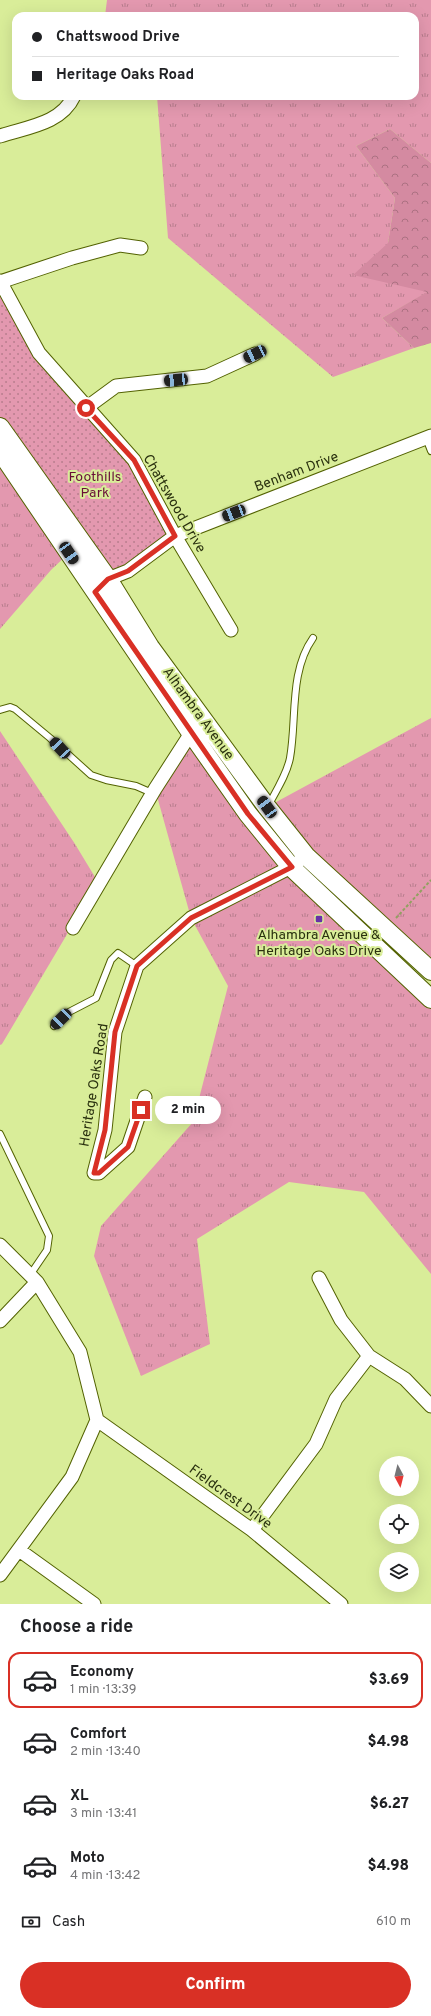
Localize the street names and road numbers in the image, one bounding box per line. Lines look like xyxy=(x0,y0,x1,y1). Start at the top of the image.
street label: Benham Drive xyxy=(252,449,341,496)
street label: Chattswood Drive xyxy=(139,451,209,556)
street label: Alhambra Avenue xyxy=(158,664,237,764)
street label: Heritage Oaks Road xyxy=(76,1022,113,1148)
street label: Fieldcrest Drive xyxy=(185,1461,275,1533)

